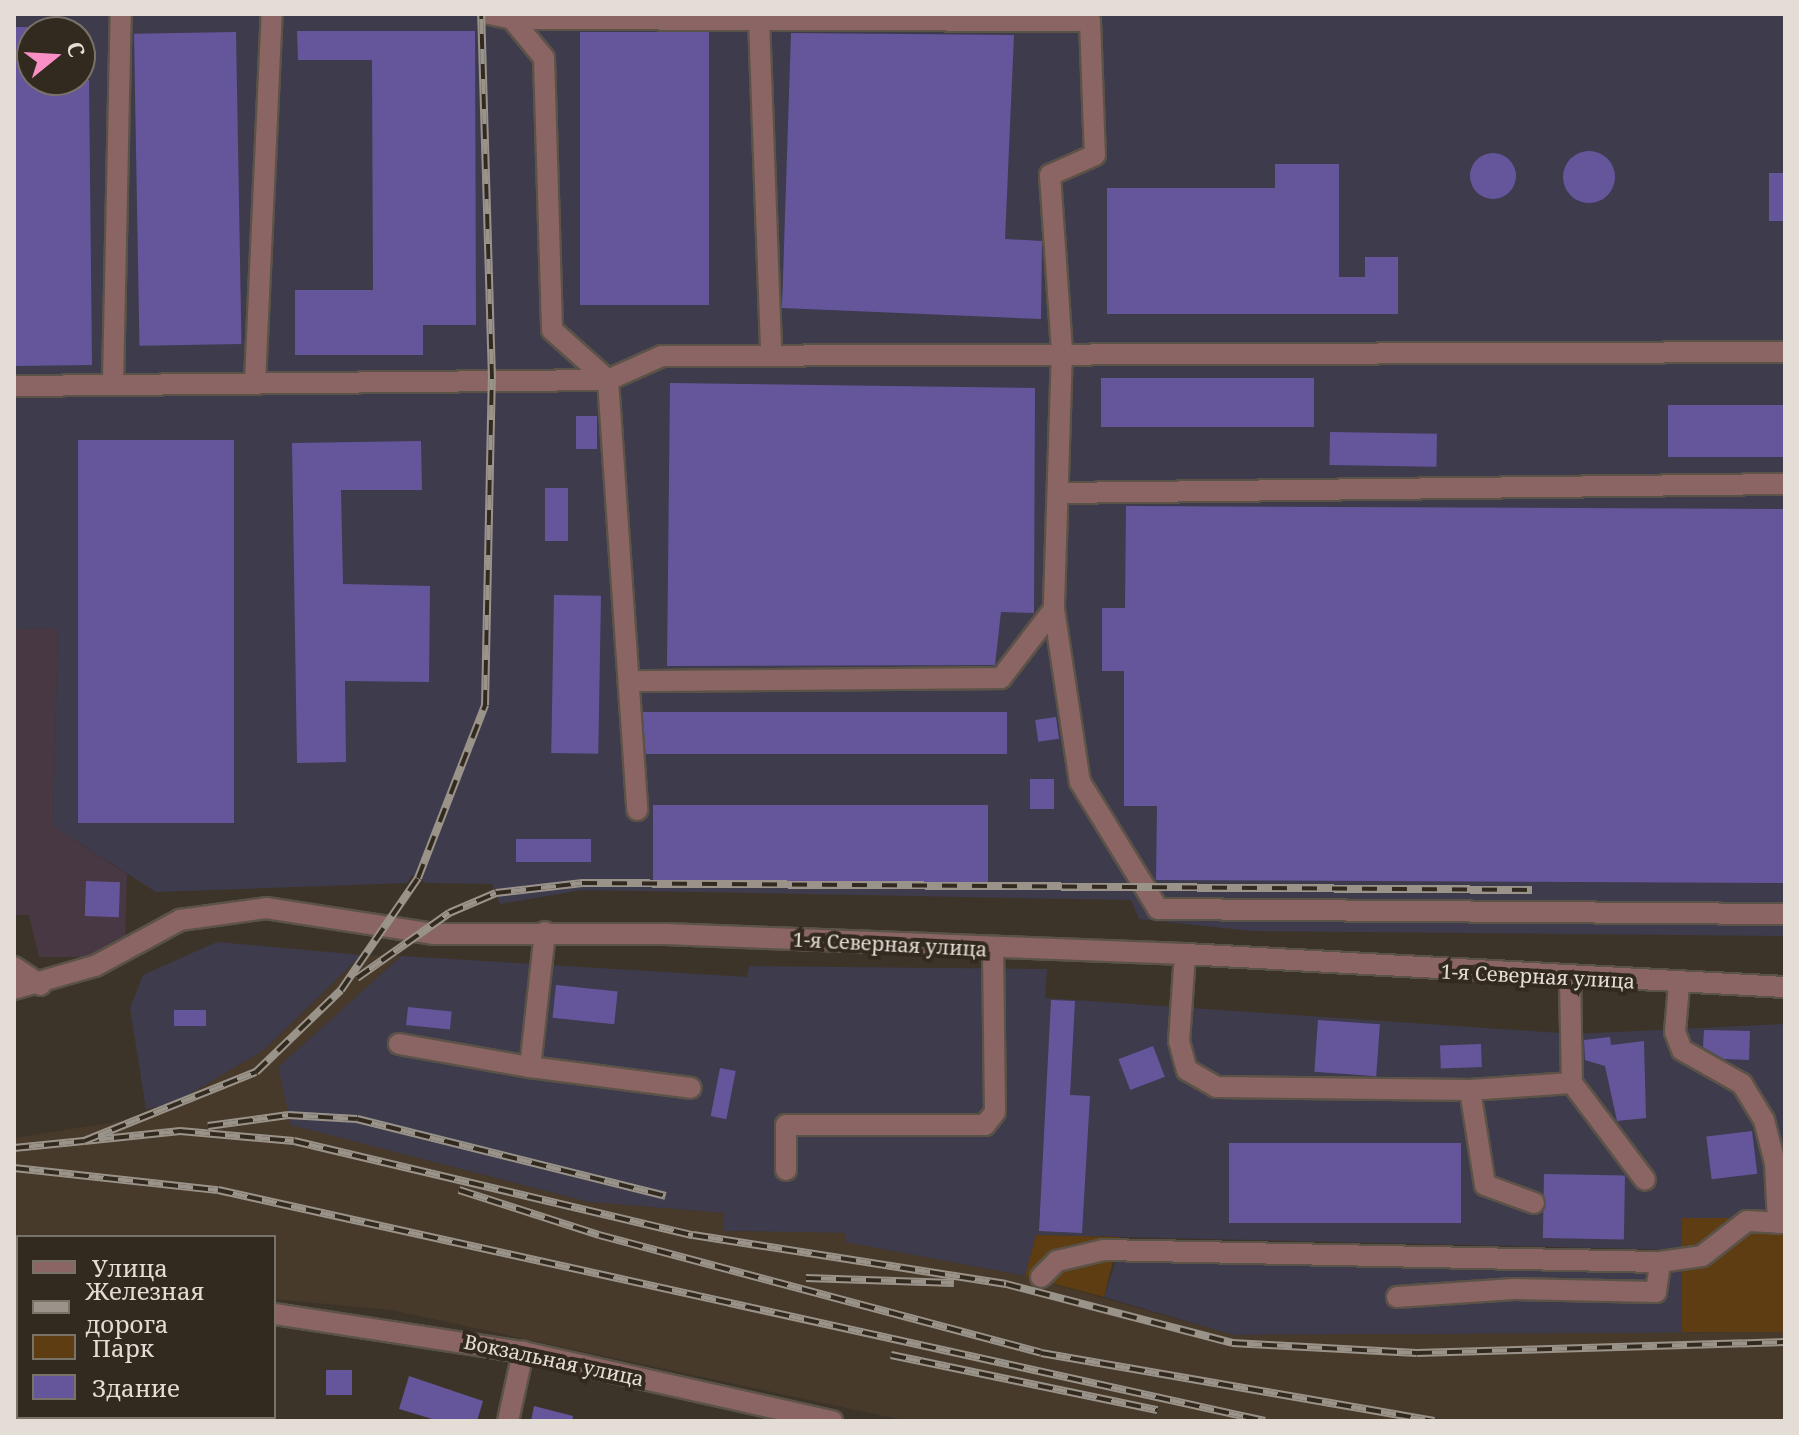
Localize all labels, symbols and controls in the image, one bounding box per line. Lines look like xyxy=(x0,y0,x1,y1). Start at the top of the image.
north arrow xyxy=(16,16,96,96)
text: С xyxy=(60,38,93,61)
street label: 1-я Северная улица xyxy=(792,927,988,961)
street label: 1-я Северная улица xyxy=(1440,959,1636,993)
legend xyxy=(16,1235,276,1419)
text: Улица xyxy=(92,1251,168,1284)
text: Железная дорога xyxy=(86,1274,204,1340)
street label: Вокзальная улица xyxy=(462,1329,646,1391)
text: Парк xyxy=(92,1331,154,1364)
text: Здание xyxy=(92,1371,180,1404)

